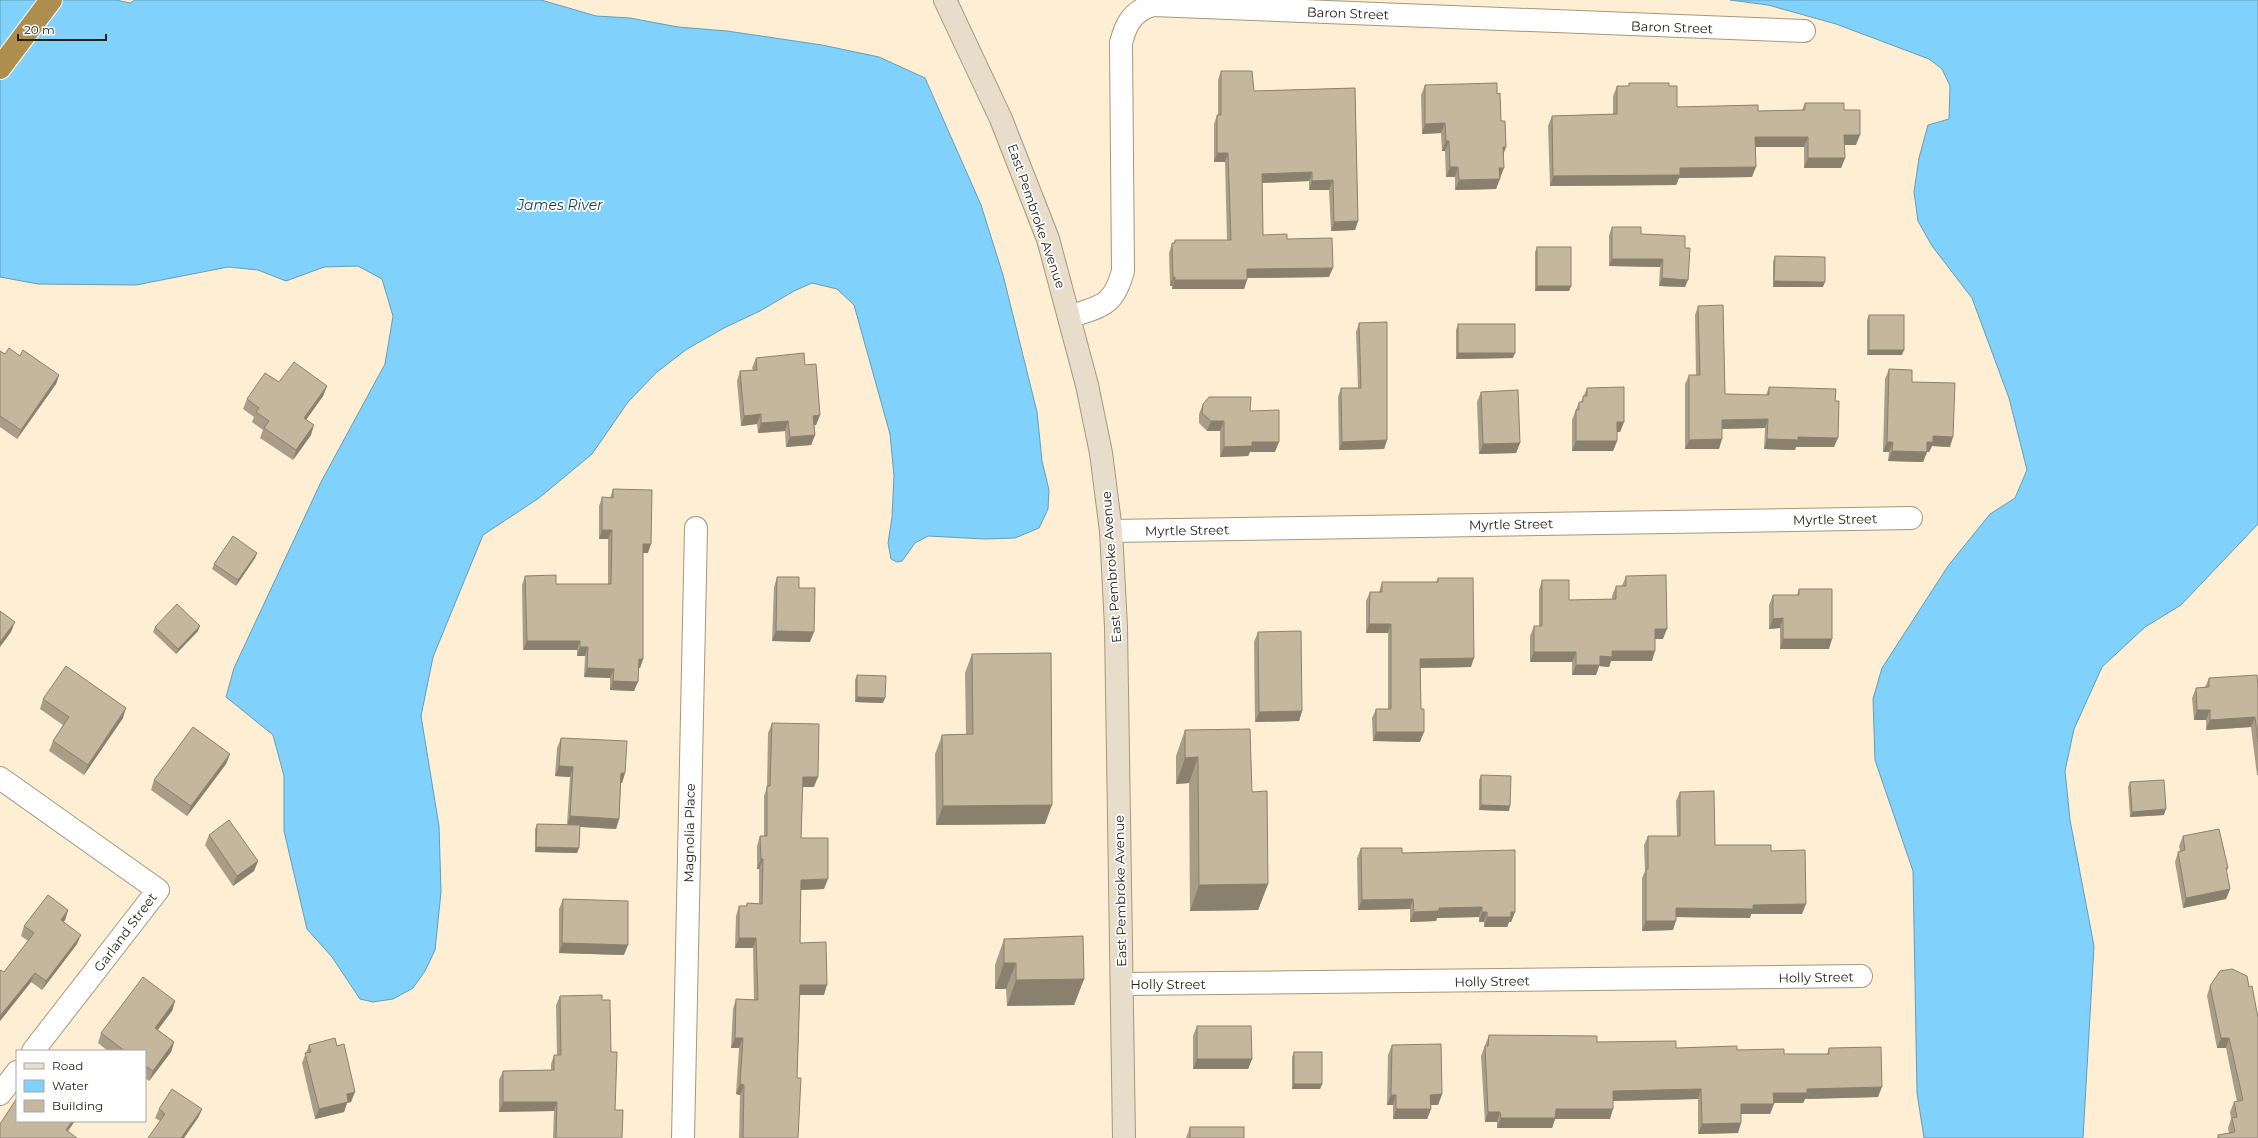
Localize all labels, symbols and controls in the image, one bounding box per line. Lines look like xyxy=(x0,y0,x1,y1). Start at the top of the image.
street label: Baron Street xyxy=(1307,4,1389,22)
scale bar xyxy=(18,16,106,42)
street label: Baron Street xyxy=(1631,18,1713,36)
text: 20 m xyxy=(24,22,55,37)
street label: East Pembroke Avenue xyxy=(1005,142,1069,291)
water label: James River xyxy=(516,196,603,214)
street label: East Pembroke Avenue xyxy=(1098,491,1124,643)
street label: Myrtle Street xyxy=(1793,510,1877,528)
street label: Myrtle Street xyxy=(1469,515,1553,533)
street label: Myrtle Street xyxy=(1145,521,1229,539)
street label: Magnolia Place xyxy=(680,783,698,883)
street label: East Pembroke Avenue xyxy=(1111,815,1129,967)
street label: Garland Street xyxy=(90,890,160,974)
street label: Holly Street xyxy=(1778,968,1854,986)
street label: Holly Street xyxy=(1454,972,1530,990)
street label: Holly Street xyxy=(1130,976,1206,992)
legend xyxy=(16,1050,146,1122)
text: Road xyxy=(52,1058,83,1073)
text: Water xyxy=(52,1078,89,1093)
text: Building xyxy=(52,1098,103,1113)

